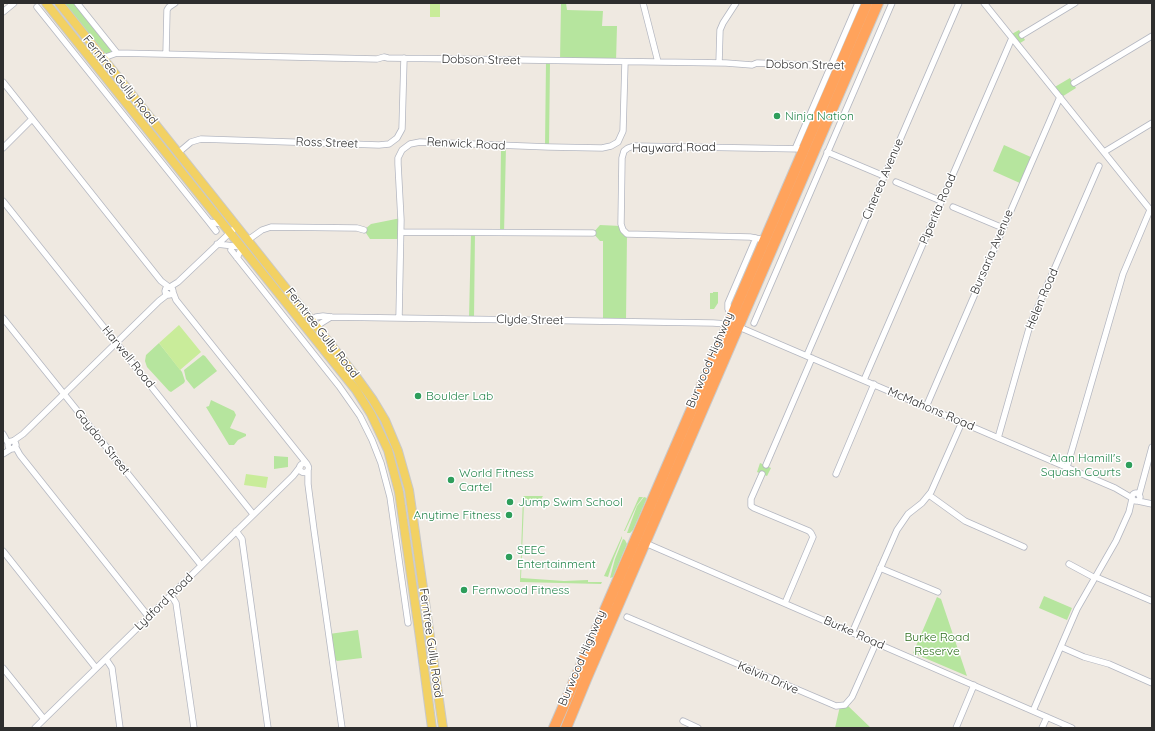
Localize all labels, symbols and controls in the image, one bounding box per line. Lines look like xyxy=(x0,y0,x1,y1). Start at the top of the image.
street label: Ferntree Gully Road xyxy=(80,33,160,127)
street label: Dobson Street xyxy=(441,52,521,68)
street label: Dobson Street xyxy=(765,57,845,73)
place label: Ninja Nation xyxy=(785,109,854,123)
marker: Ninja Nation xyxy=(772,111,782,121)
street label: Ross Street xyxy=(295,135,359,151)
street label: Renwick Road xyxy=(426,135,506,153)
street label: Cinerea Avenue xyxy=(859,136,907,222)
street label: Hayward Road xyxy=(632,140,716,156)
street label: Piperita Road xyxy=(917,172,959,246)
street label: Bursaria Avenue xyxy=(968,207,1016,297)
street label: Helen Road xyxy=(1023,266,1061,332)
street label: Ferntree Gully Road xyxy=(282,285,362,381)
street label: Burwood Highway xyxy=(683,310,737,410)
street label: Clyde Street xyxy=(496,312,564,328)
street label: Harwell Road xyxy=(99,323,157,391)
street label: McMahons Road xyxy=(885,384,977,434)
place label: Boulder Lab xyxy=(426,389,493,403)
marker: Boulder Lab xyxy=(413,391,423,401)
street label: Gaydon Street xyxy=(71,406,133,478)
place label: Alan Hamill's Squash Courts xyxy=(1041,451,1121,479)
marker: Alan Hamill's Squash Courts xyxy=(1124,460,1134,470)
place label: World Fitness Cartel xyxy=(459,466,534,494)
marker: World Fitness Cartel xyxy=(446,475,456,485)
place label: Jump Swim School xyxy=(518,495,623,509)
marker: Jump Swim School xyxy=(505,497,515,507)
place label: Anytime Fitness xyxy=(414,508,501,522)
marker: Anytime Fitness xyxy=(504,510,514,520)
place label: SEEC Entertainment xyxy=(517,543,596,571)
marker: SEEC Entertainment xyxy=(504,552,514,562)
street label: Lydford Road xyxy=(132,570,196,634)
place label: Fernwood Fitness xyxy=(472,583,569,597)
marker: Fernwood Fitness xyxy=(459,585,469,595)
street label: Ferntree Gully Road xyxy=(416,587,446,699)
street label: Burwood Highway xyxy=(555,608,609,708)
street label: Burke Road xyxy=(821,613,887,653)
park label: Burke Road Reserve xyxy=(904,630,970,658)
street label: Kelvin Drive xyxy=(735,659,801,697)

